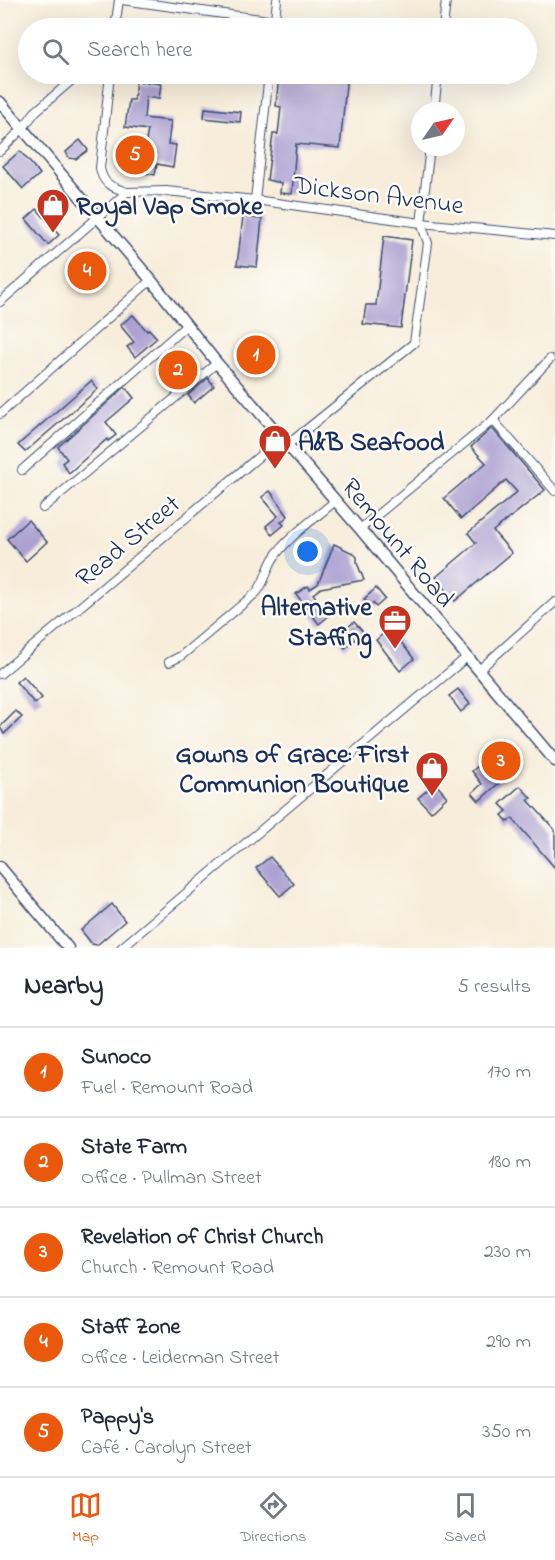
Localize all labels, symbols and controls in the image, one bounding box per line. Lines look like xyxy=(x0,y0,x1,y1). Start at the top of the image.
search box xyxy=(18,18,537,84)
icon: search xyxy=(39,35,72,68)
text: Search here xyxy=(87,35,192,67)
north arrow xyxy=(411,102,465,156)
pin: 5 xyxy=(116,132,154,178)
street label: Dickson Avenue xyxy=(291,168,466,226)
shop icon: Royal Vap Smoke xyxy=(35,187,71,234)
place label: Royal Vap Smoke xyxy=(76,189,264,227)
pin: 4 xyxy=(68,248,106,294)
pin: 1 xyxy=(236,332,276,378)
pin: 2 xyxy=(158,348,198,392)
shop icon: A&B Seafood xyxy=(257,423,293,470)
place label: A&B Seafood xyxy=(298,425,445,463)
street label: Remount Road xyxy=(331,471,463,617)
street label: Read Street xyxy=(68,487,190,598)
your location xyxy=(293,537,322,566)
place label: Alternative Staffing xyxy=(260,590,373,659)
office icon: Alternative Staffing xyxy=(377,603,413,650)
place label: Gowns of Grace: First Communion Boutique xyxy=(176,737,410,805)
pin: 3 xyxy=(482,738,520,783)
shop icon: Gowns of Grace: First Communion Boutique xyxy=(414,750,450,797)
text: Nearby xyxy=(24,968,103,1006)
text: 5 results xyxy=(458,973,531,1002)
text: Sunoco xyxy=(81,1042,151,1074)
text: 1 xyxy=(40,1058,47,1087)
text: 170 m xyxy=(487,1058,531,1087)
text: Fuel · Remount Road xyxy=(81,1074,253,1103)
text: State Farm xyxy=(81,1132,187,1164)
text: 2 xyxy=(39,1148,48,1177)
text: 180 m xyxy=(488,1148,531,1177)
text: Office · Pullman Street xyxy=(81,1164,262,1193)
text: Revelation of Christ Church xyxy=(81,1222,323,1254)
text: 3 xyxy=(39,1238,48,1267)
text: 230 m xyxy=(484,1238,531,1267)
text: Church · Remount Road xyxy=(81,1254,274,1283)
text: Staff Zone xyxy=(81,1312,180,1344)
text: 4 xyxy=(39,1328,48,1357)
text: 290 m xyxy=(486,1328,531,1357)
text: Office · Leiderman Street xyxy=(81,1344,280,1373)
text: Pappy's xyxy=(81,1402,154,1434)
text: 5 xyxy=(38,1418,49,1447)
text: 350 m xyxy=(482,1418,531,1447)
text: Café · Carolyn Street xyxy=(81,1434,252,1463)
tab: Map xyxy=(69,1489,102,1549)
tab: Directions xyxy=(240,1489,306,1549)
tab: Saved xyxy=(444,1489,486,1549)

